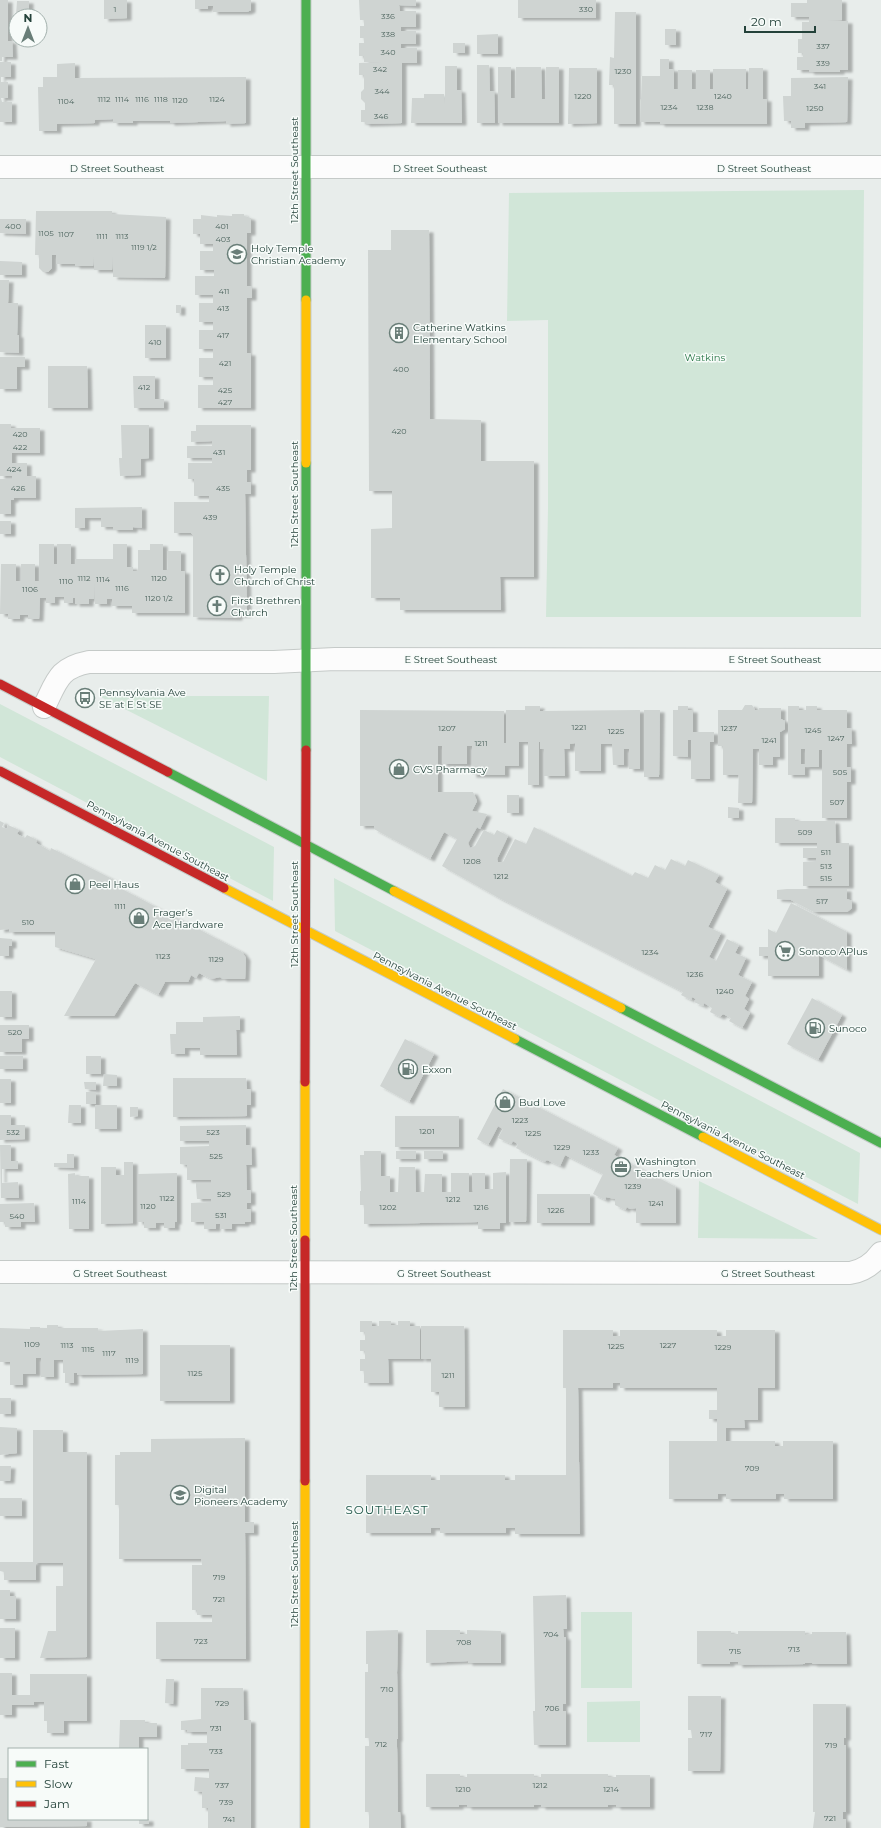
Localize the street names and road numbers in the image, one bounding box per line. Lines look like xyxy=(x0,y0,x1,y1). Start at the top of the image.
street label: 12th Street Southeast xyxy=(288,117,301,223)
street label: D Street Southeast xyxy=(70,162,164,175)
street label: D Street Southeast xyxy=(393,162,487,175)
street label: D Street Southeast xyxy=(717,162,811,175)
street label: 12th Street Southeast xyxy=(288,441,301,547)
street label: E Street Southeast xyxy=(405,653,497,666)
street label: E Street Southeast xyxy=(729,653,821,666)
street label: Pennsylvania Avenue Southeast xyxy=(84,798,232,884)
street label: 12th Street Southeast xyxy=(288,861,301,967)
street label: Pennsylvania Avenue Southeast xyxy=(371,949,519,1033)
street label: Pennsylvania Avenue Southeast xyxy=(659,1098,807,1182)
street label: 12th Street Southeast xyxy=(287,1185,300,1291)
street label: G Street Southeast xyxy=(73,1267,167,1280)
street label: G Street Southeast xyxy=(397,1267,491,1280)
street label: G Street Southeast xyxy=(721,1267,815,1280)
street label: 12th Street Southeast xyxy=(288,1521,301,1627)

